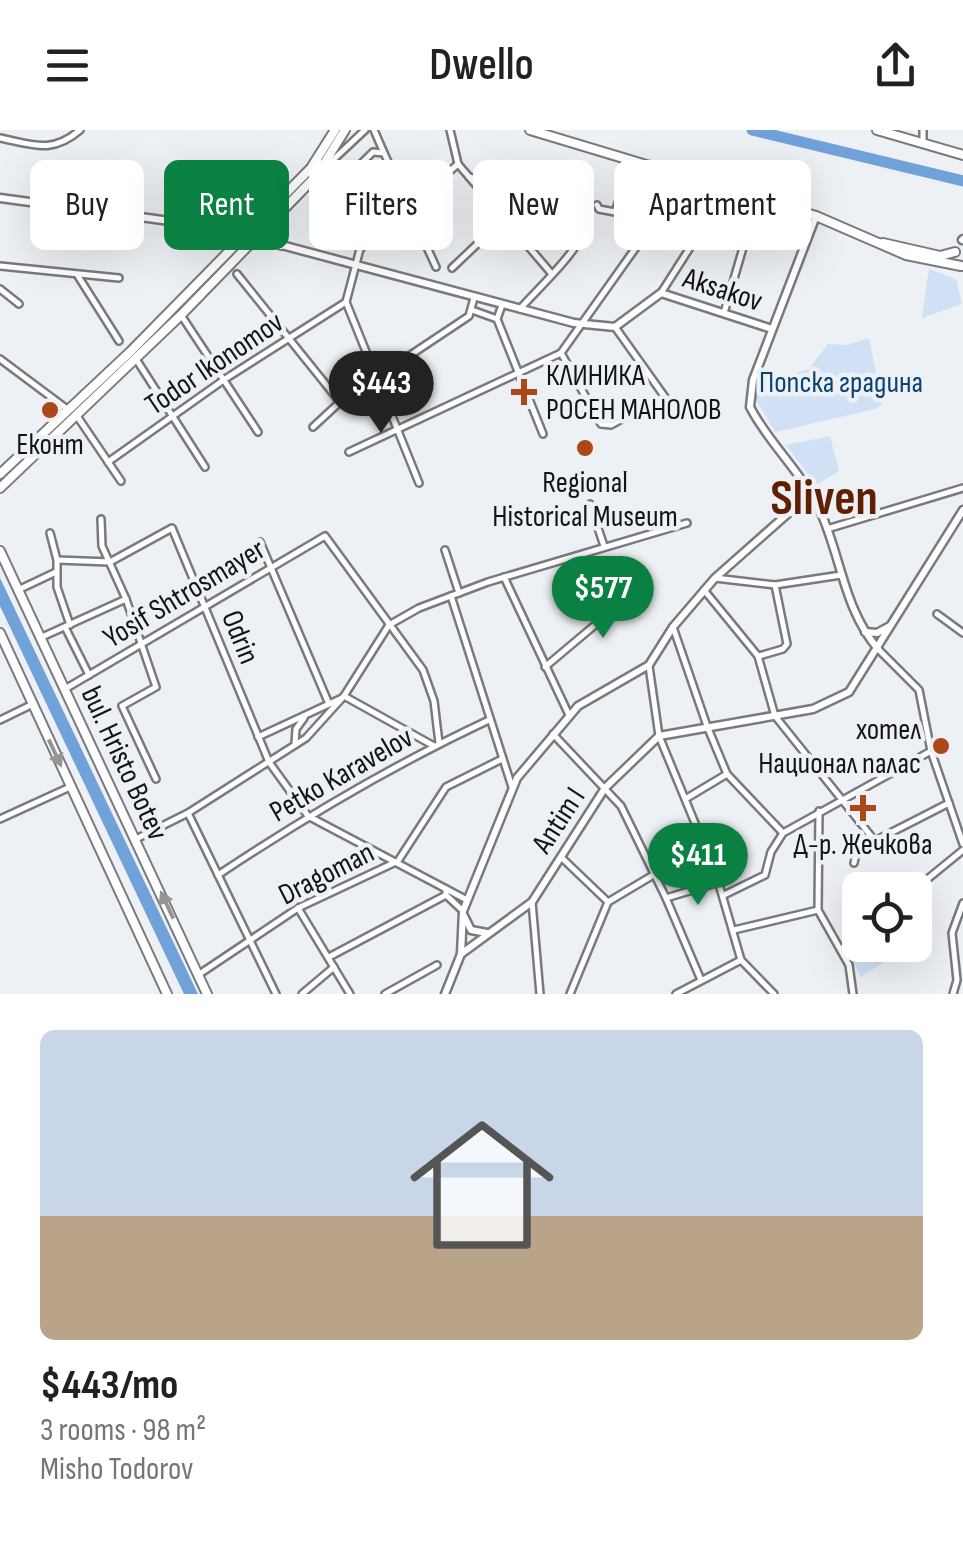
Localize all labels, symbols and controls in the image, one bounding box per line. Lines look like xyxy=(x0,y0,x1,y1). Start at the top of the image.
icon: menu xyxy=(40,38,95,93)
text: Dwello xyxy=(429,38,534,93)
icon: share xyxy=(868,38,923,93)
chip: Buy xyxy=(30,160,144,250)
chip: Rent xyxy=(164,160,289,250)
chip: Filters xyxy=(309,160,453,250)
chip: New xyxy=(473,160,594,250)
chip: Apartment xyxy=(614,160,811,250)
street label: Aksakov xyxy=(678,260,767,320)
street label: Todor Ikonomov xyxy=(139,304,291,423)
pin: $443 xyxy=(322,351,440,436)
place label: КЛИНИКА РОСЕН МАНОЛОВ xyxy=(546,358,721,428)
text: $443 xyxy=(351,364,411,403)
park label: Попска градина xyxy=(759,365,923,401)
marker: КЛИНИКА РОСЕН МАНОЛОВ xyxy=(511,379,537,405)
marker: Еконт xyxy=(39,399,61,421)
place label: Еконт xyxy=(16,427,84,463)
marker: Regional Historical Museum xyxy=(574,437,596,459)
place label: Regional Historical Museum xyxy=(492,465,678,535)
district label: Sliven xyxy=(770,469,878,529)
street label: Yosif Shtrosmayer xyxy=(97,531,272,656)
pin: $577 xyxy=(544,556,662,641)
text: $577 xyxy=(574,569,632,608)
street label: Odrin xyxy=(213,605,267,669)
street label: bul. Hristo Botev xyxy=(73,681,176,846)
place label: хотел Национал палас xyxy=(758,712,921,782)
street label: Petko Karavelov xyxy=(264,719,420,830)
marker: хотел Национал палас xyxy=(930,735,952,757)
one-way arrow xyxy=(47,739,64,768)
street label: Antim I xyxy=(524,781,593,861)
marker: Д-р. Жечкова xyxy=(850,795,876,821)
pin: $411 xyxy=(639,823,757,908)
place label: Д-р. Жечкова xyxy=(794,827,932,863)
street label: Dragoman xyxy=(273,835,380,913)
text: $411 xyxy=(670,836,726,875)
map controls xyxy=(842,872,932,962)
button: locate xyxy=(842,872,932,962)
one-way arrow xyxy=(158,890,175,919)
icon: home xyxy=(392,1095,572,1275)
text: $443/mo xyxy=(40,1360,178,1411)
text: 3 rooms · 98 m² xyxy=(40,1411,206,1450)
text: Misho Todorov xyxy=(40,1450,193,1489)

